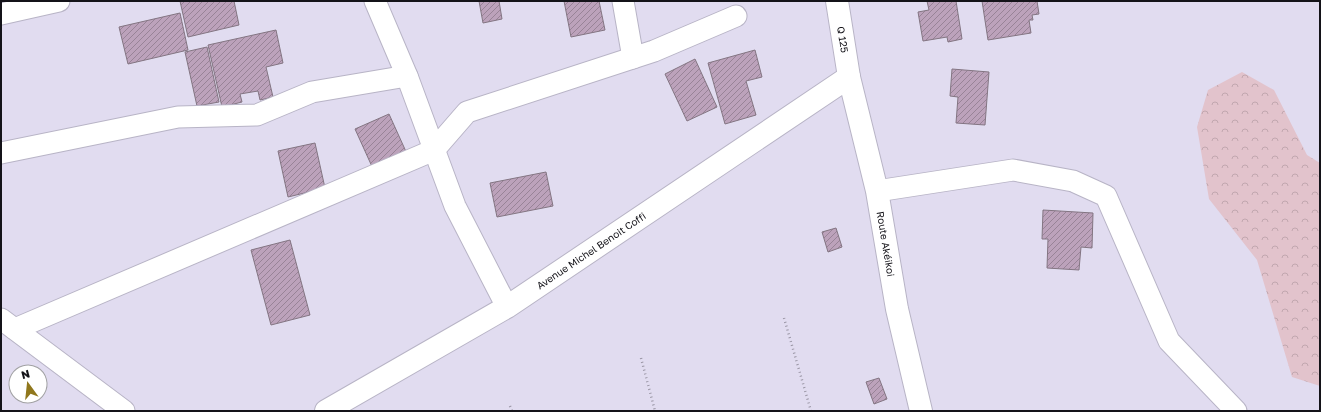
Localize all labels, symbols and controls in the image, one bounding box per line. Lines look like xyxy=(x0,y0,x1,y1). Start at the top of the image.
street label: Q 125 xyxy=(835,26,851,54)
street label: Avenue Michel Benoit Coffi xyxy=(534,210,648,291)
street label: Route Akéikoi xyxy=(875,210,897,277)
north arrow xyxy=(8,364,48,404)
text: N xyxy=(20,366,31,381)

